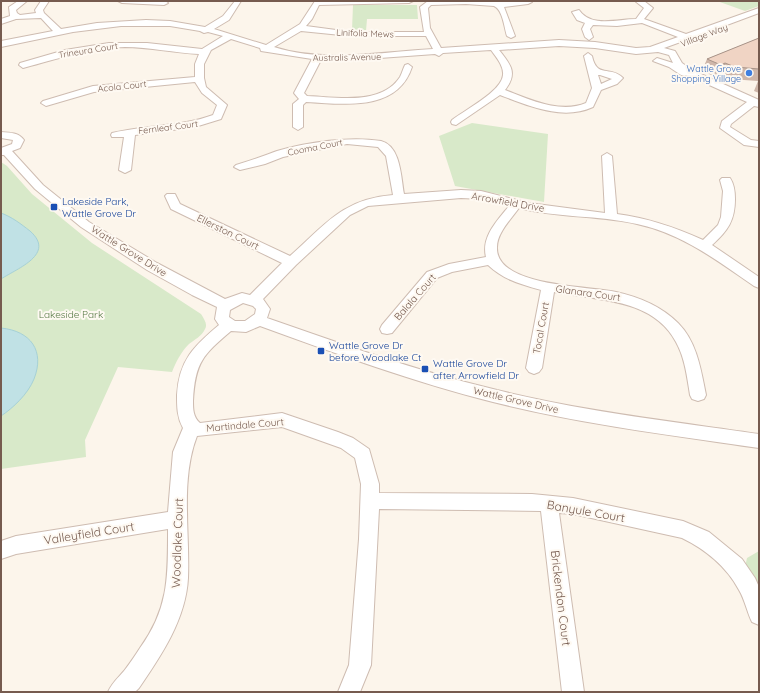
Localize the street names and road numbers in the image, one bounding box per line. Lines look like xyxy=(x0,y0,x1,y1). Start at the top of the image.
street label: Village Way xyxy=(679,21,729,49)
street label: Linifolia Mews xyxy=(336,26,394,40)
street label: Trineura Court xyxy=(58,40,118,60)
street label: Australis Avenue xyxy=(313,51,381,63)
street label: Acola Court xyxy=(97,78,147,94)
street label: Fernleaf Court xyxy=(138,118,198,136)
street label: Cooma Court xyxy=(287,136,343,158)
street label: Arrowfield Drive xyxy=(470,189,546,215)
street label: Ellerston Court xyxy=(195,211,262,253)
street label: Wattle Grove Drive xyxy=(89,222,170,280)
street label: Balala Court xyxy=(391,271,439,323)
street label: Glanara Court xyxy=(555,282,622,304)
street label: Tocal Court xyxy=(530,300,552,355)
street label: Wattle Grove Drive xyxy=(472,384,560,416)
street label: Martindale Court xyxy=(206,415,285,435)
street label: Banyule Court xyxy=(546,497,626,525)
street label: Woodlake Court xyxy=(168,498,186,588)
street label: Valleyfield Court xyxy=(43,518,135,548)
street label: Brickendon Court xyxy=(548,549,574,647)

